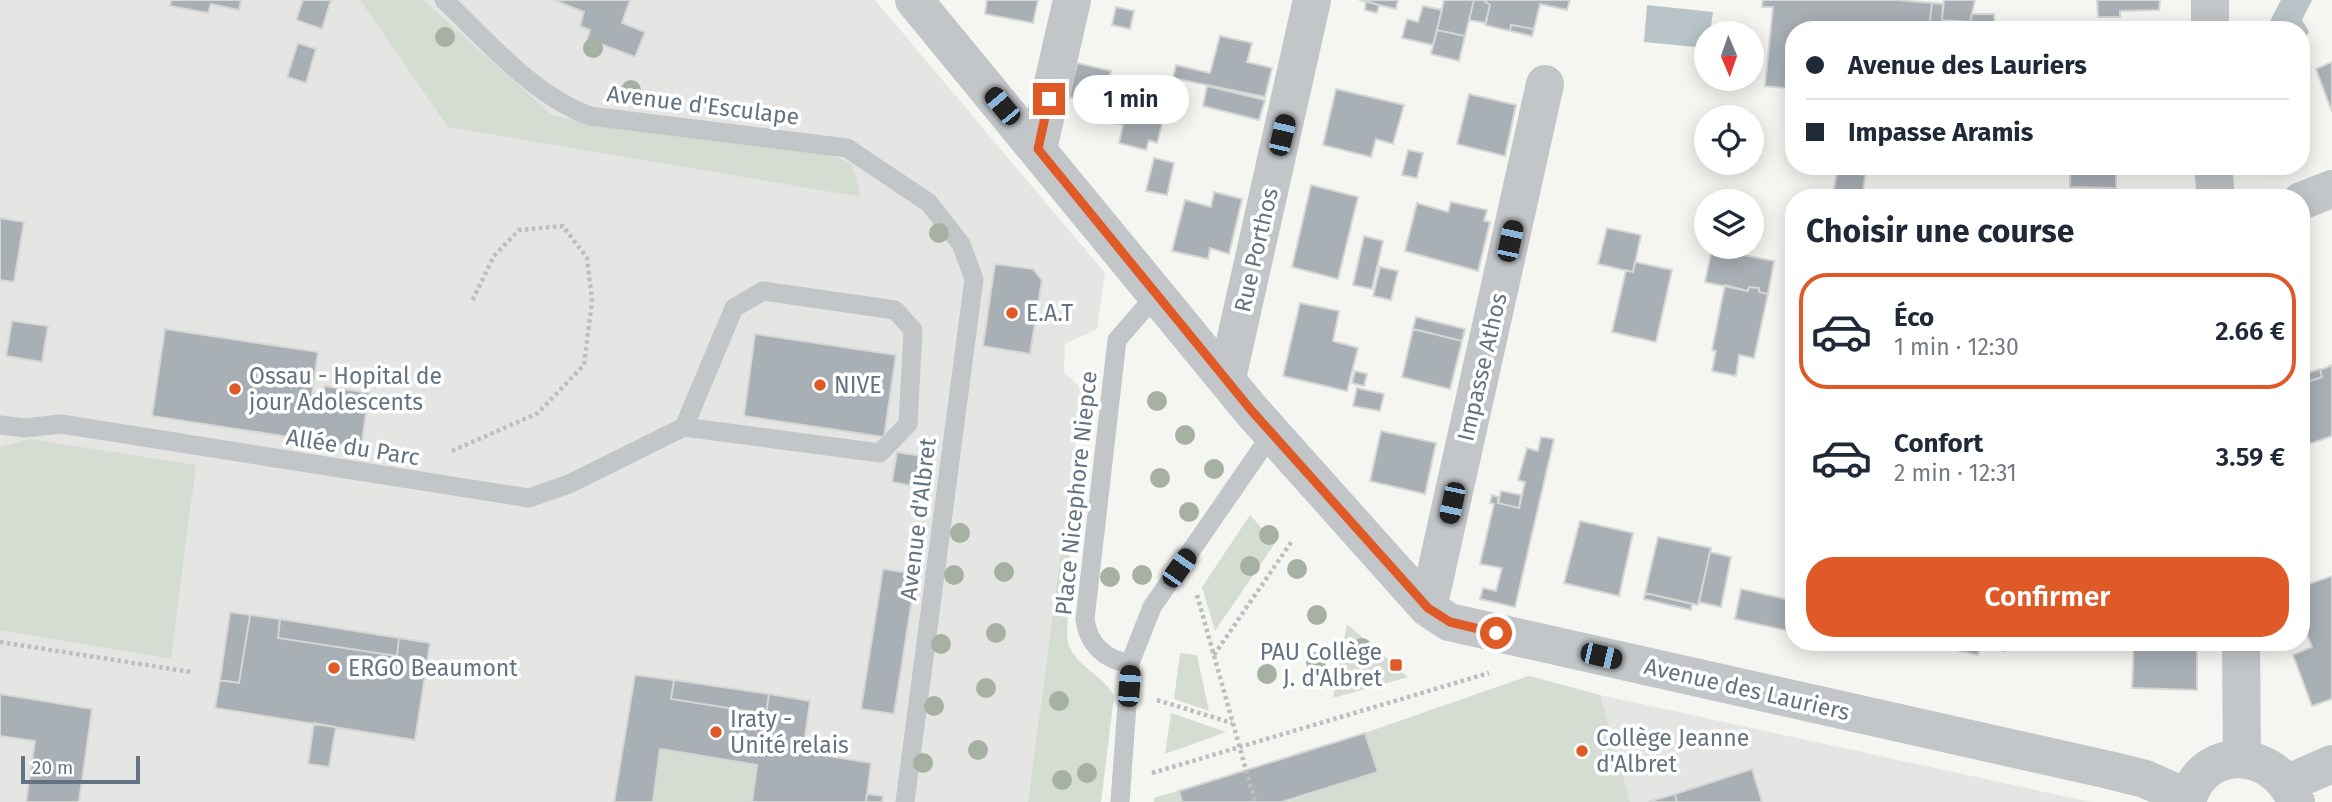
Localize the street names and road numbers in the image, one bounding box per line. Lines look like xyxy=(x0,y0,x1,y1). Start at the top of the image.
street label: Avenue d'Esculape xyxy=(605,79,801,131)
street label: Rue Porthos xyxy=(1228,185,1284,315)
street label: Impasse Athos xyxy=(1451,290,1513,444)
street label: Place Nicephore Niepce xyxy=(1049,369,1103,617)
street label: Allée du Parc xyxy=(284,423,422,471)
street label: Avenue d'Albret xyxy=(894,436,942,602)
street label: Avenue des Lauriers xyxy=(1642,652,1852,726)

